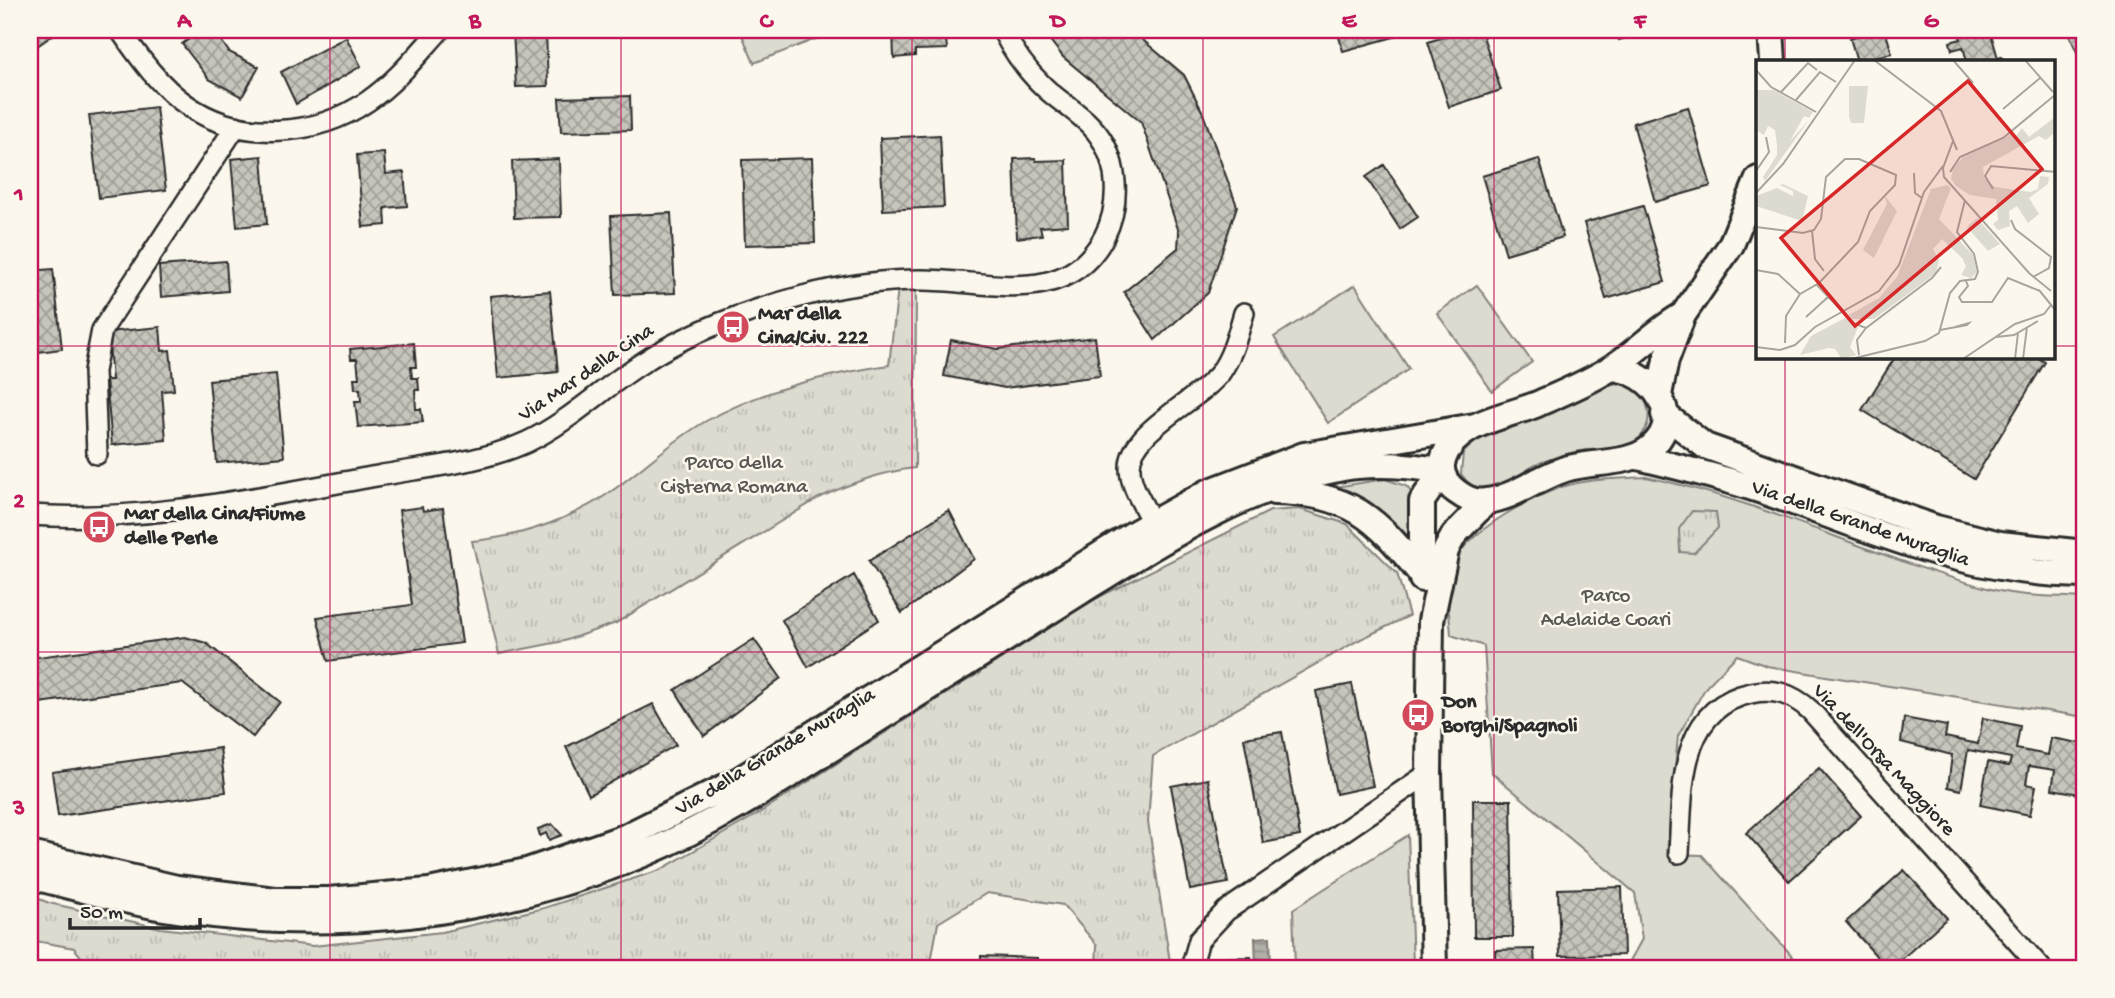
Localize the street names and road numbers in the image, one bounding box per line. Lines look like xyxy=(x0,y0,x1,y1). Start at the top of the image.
street label: Via Mar della Cina xyxy=(514,319,661,429)
street label: Via della Grande Muraglia xyxy=(1747,476,1973,574)
street label: Via dell'Orsa Maggiore xyxy=(1805,679,1961,843)
street label: Via della Grande Muraglia xyxy=(671,683,882,823)

